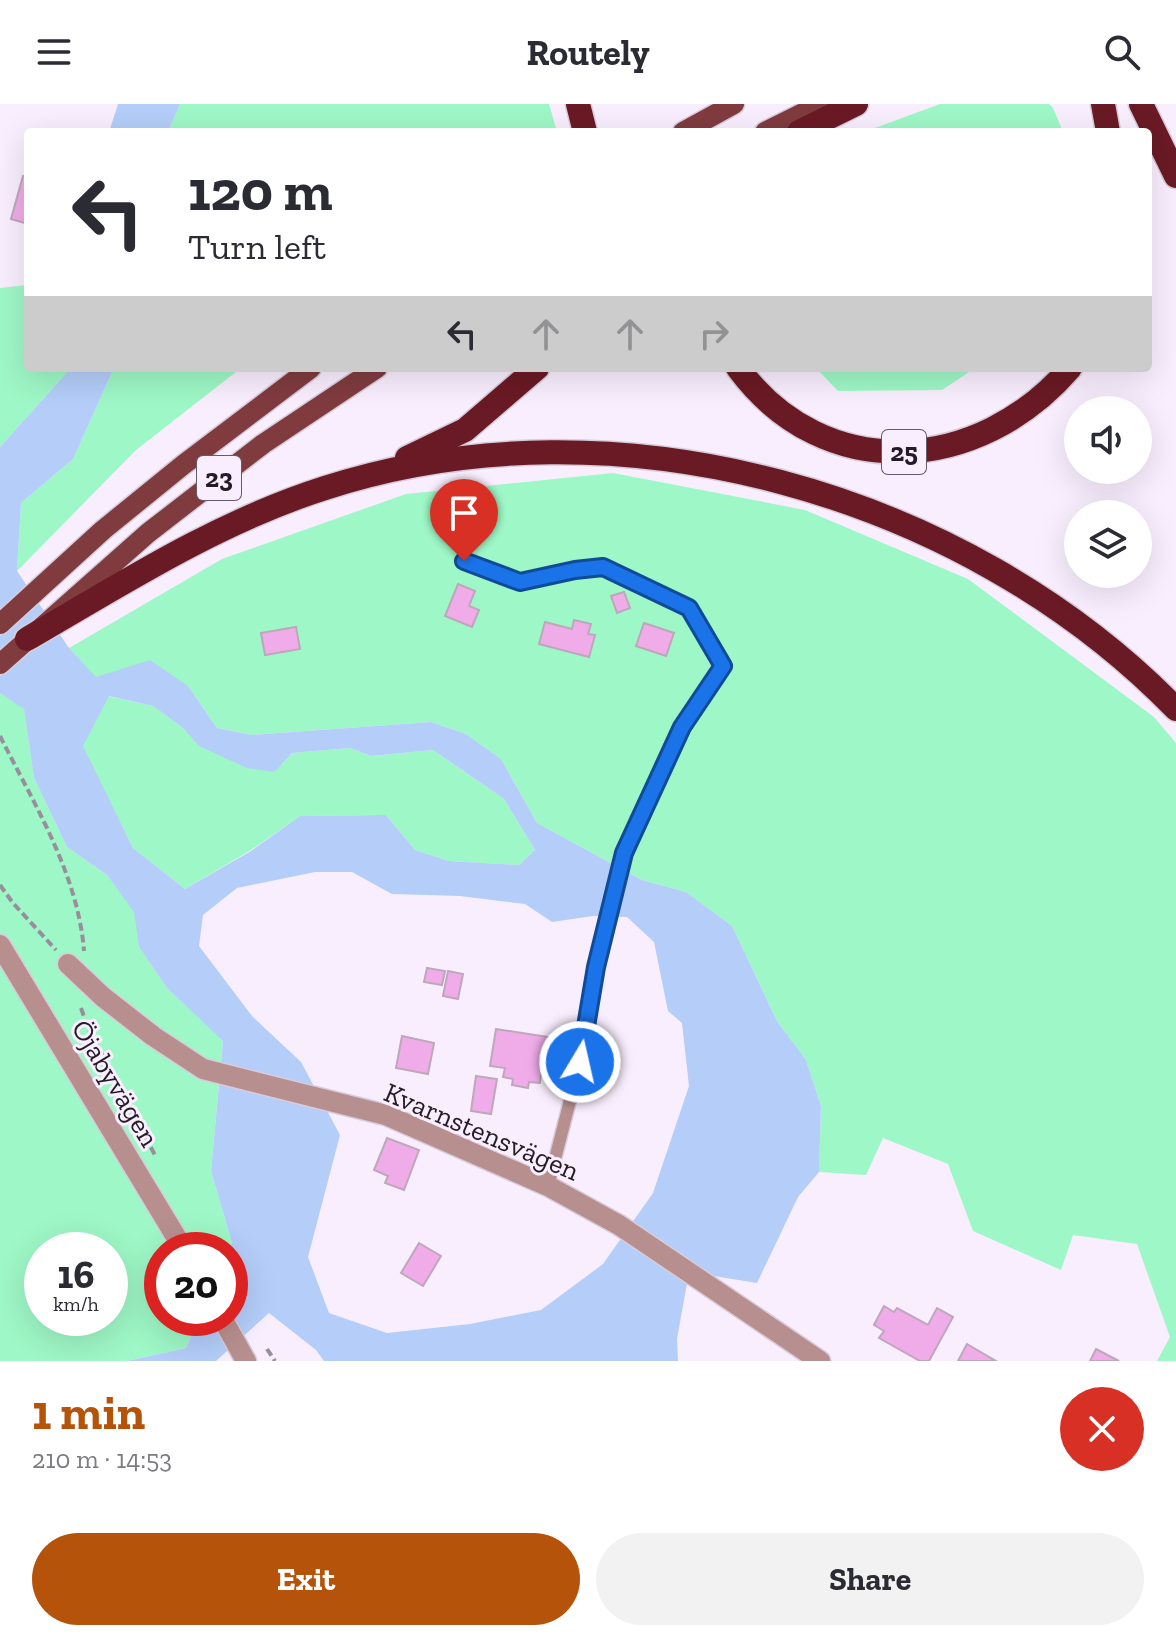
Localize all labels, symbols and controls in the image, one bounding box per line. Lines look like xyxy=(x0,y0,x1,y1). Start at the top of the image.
icon: menu xyxy=(32,30,76,74)
icon: search xyxy=(1100,30,1144,74)
text: Routely xyxy=(526,31,650,74)
text: 120 m xyxy=(188,157,332,224)
icon: left xyxy=(56,160,160,264)
text: Turn left xyxy=(188,225,326,268)
icon: left xyxy=(440,312,484,356)
icon: ahead xyxy=(524,312,568,356)
icon: ahead xyxy=(608,312,652,356)
icon: right xyxy=(692,312,736,356)
map controls xyxy=(1064,396,1152,588)
button: sound xyxy=(1064,396,1152,484)
road number: 25 xyxy=(882,430,926,474)
road number: 23 xyxy=(197,456,241,500)
pin xyxy=(430,479,498,561)
icon: arrive xyxy=(442,491,486,535)
button: layers xyxy=(1064,500,1152,588)
street label: Öjabyvägen xyxy=(65,1014,166,1153)
position arrow xyxy=(538,1020,622,1104)
street label: Kvarnstensvägen xyxy=(379,1076,584,1187)
speed limit sign: 20 xyxy=(144,1232,248,1336)
text: 16 xyxy=(57,1250,95,1298)
text: km/h xyxy=(53,1292,99,1316)
text: 1 min xyxy=(32,1384,145,1441)
button: close xyxy=(1060,1387,1144,1471)
text: 210 m · 14:53 xyxy=(32,1443,172,1475)
button: Exit xyxy=(32,1533,580,1625)
button: Share xyxy=(596,1533,1144,1625)

